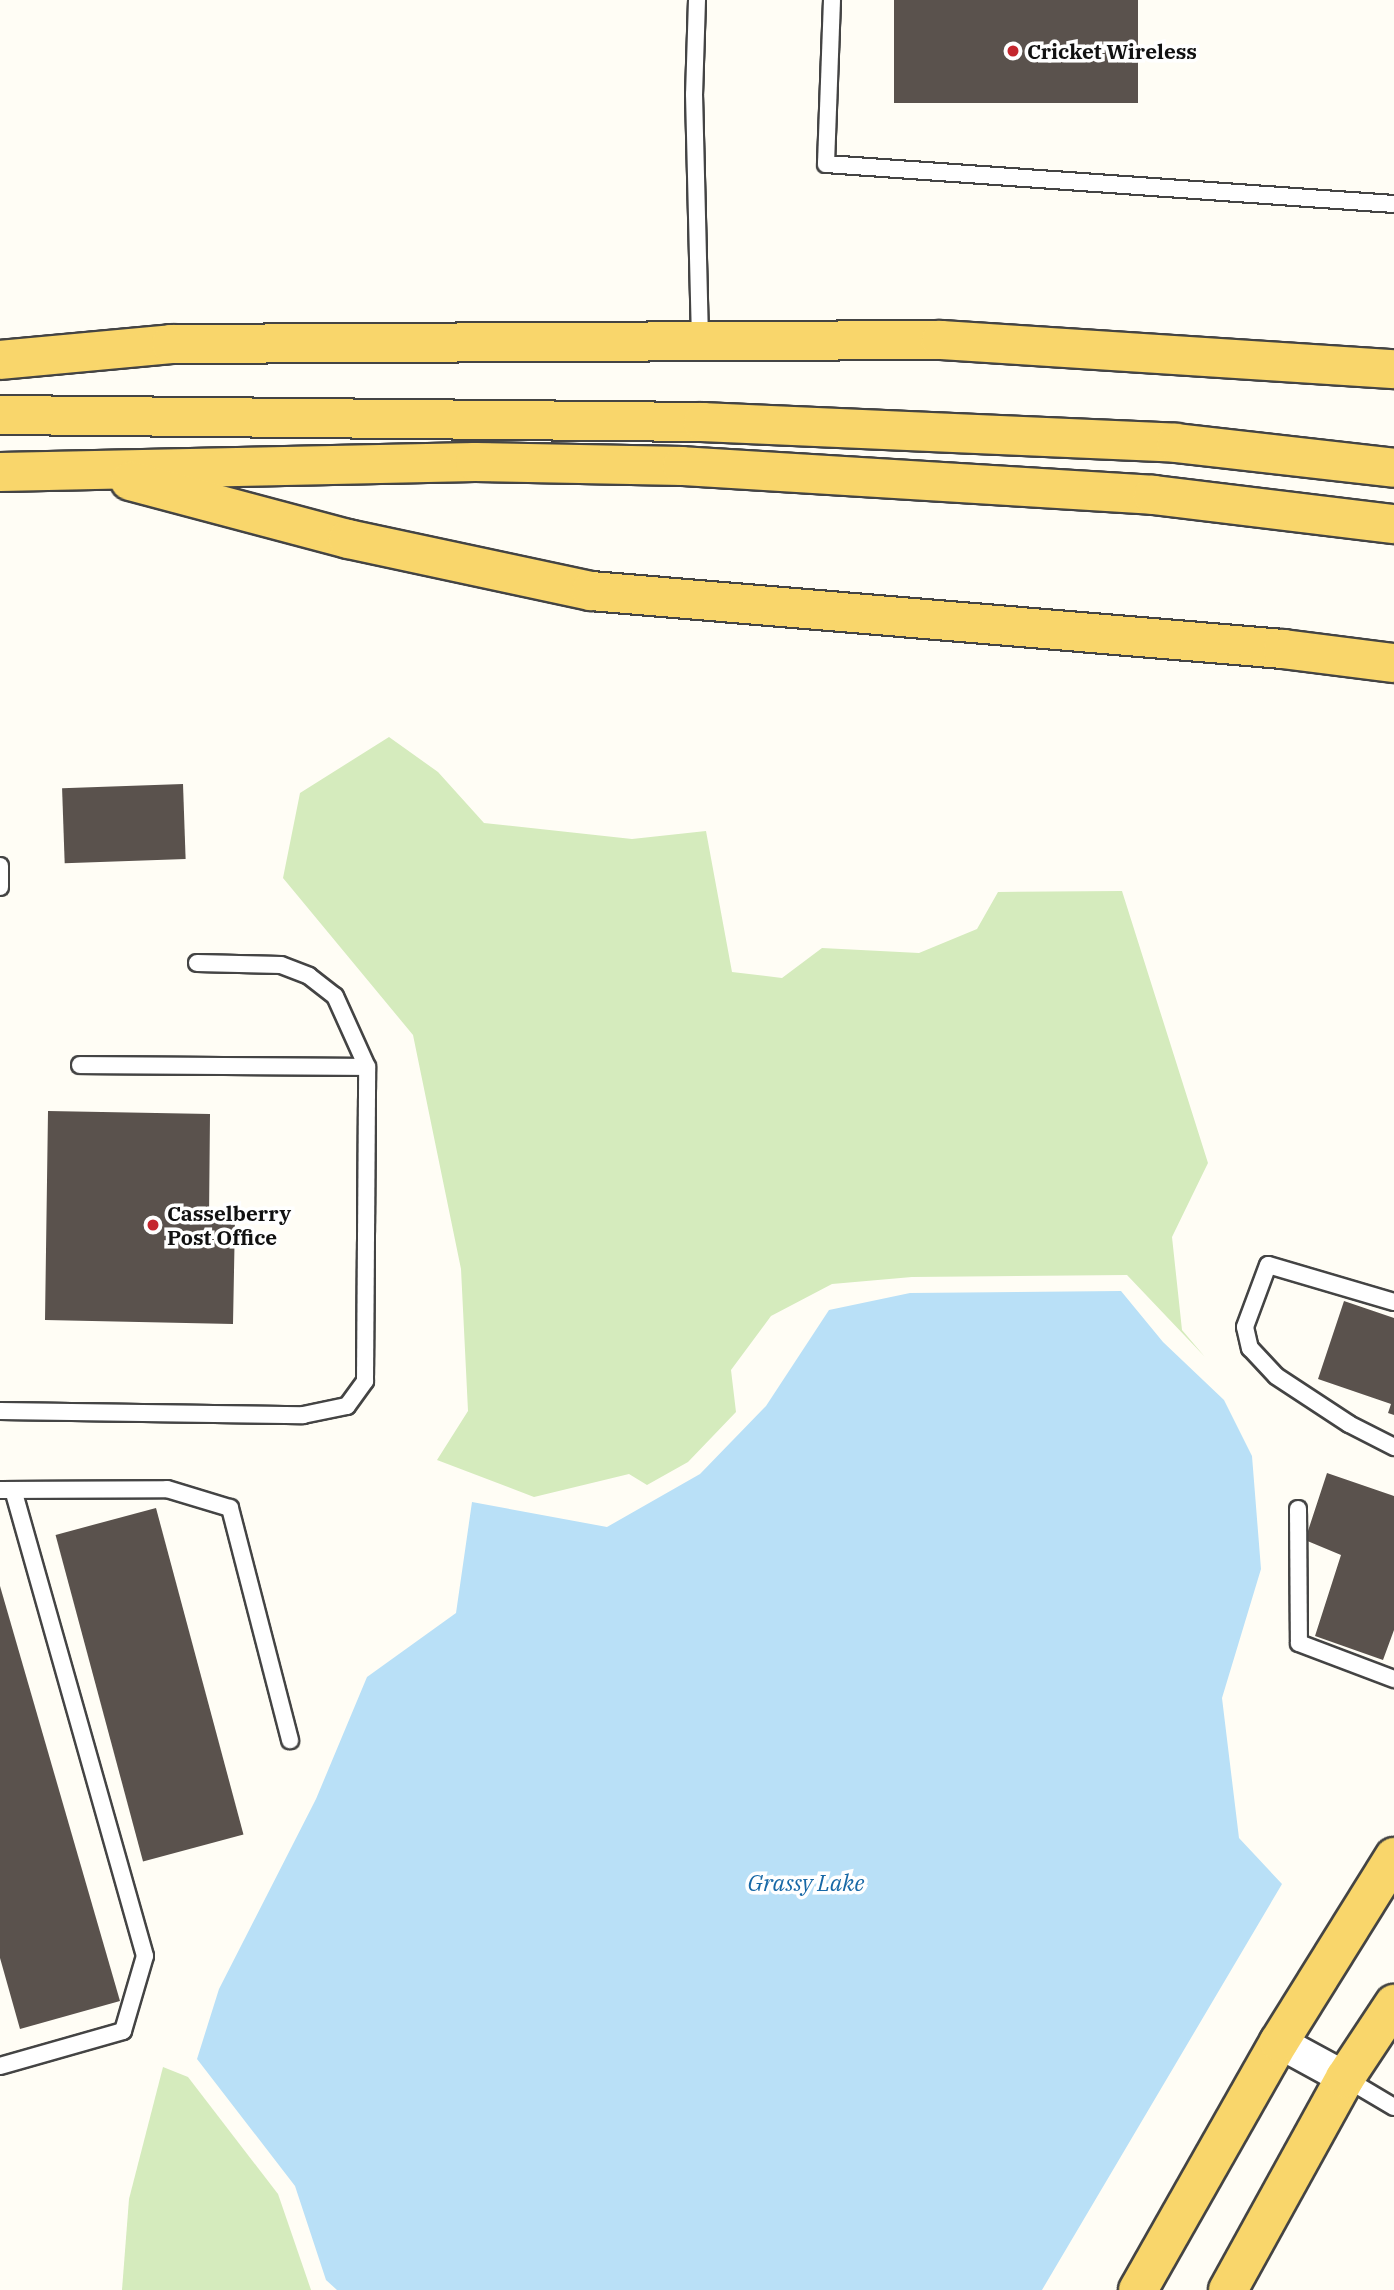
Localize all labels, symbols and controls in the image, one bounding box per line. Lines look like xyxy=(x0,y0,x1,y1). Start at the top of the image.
place label: Cricket Wireless xyxy=(1027,38,1197,64)
marker: Cricket Wireless xyxy=(1005,43,1021,59)
place label: Casselberry Post Office xyxy=(167,1200,291,1250)
marker: Casselberry Post Office xyxy=(145,1217,161,1233)
water label: Grassy Lake xyxy=(747,1868,865,1896)

